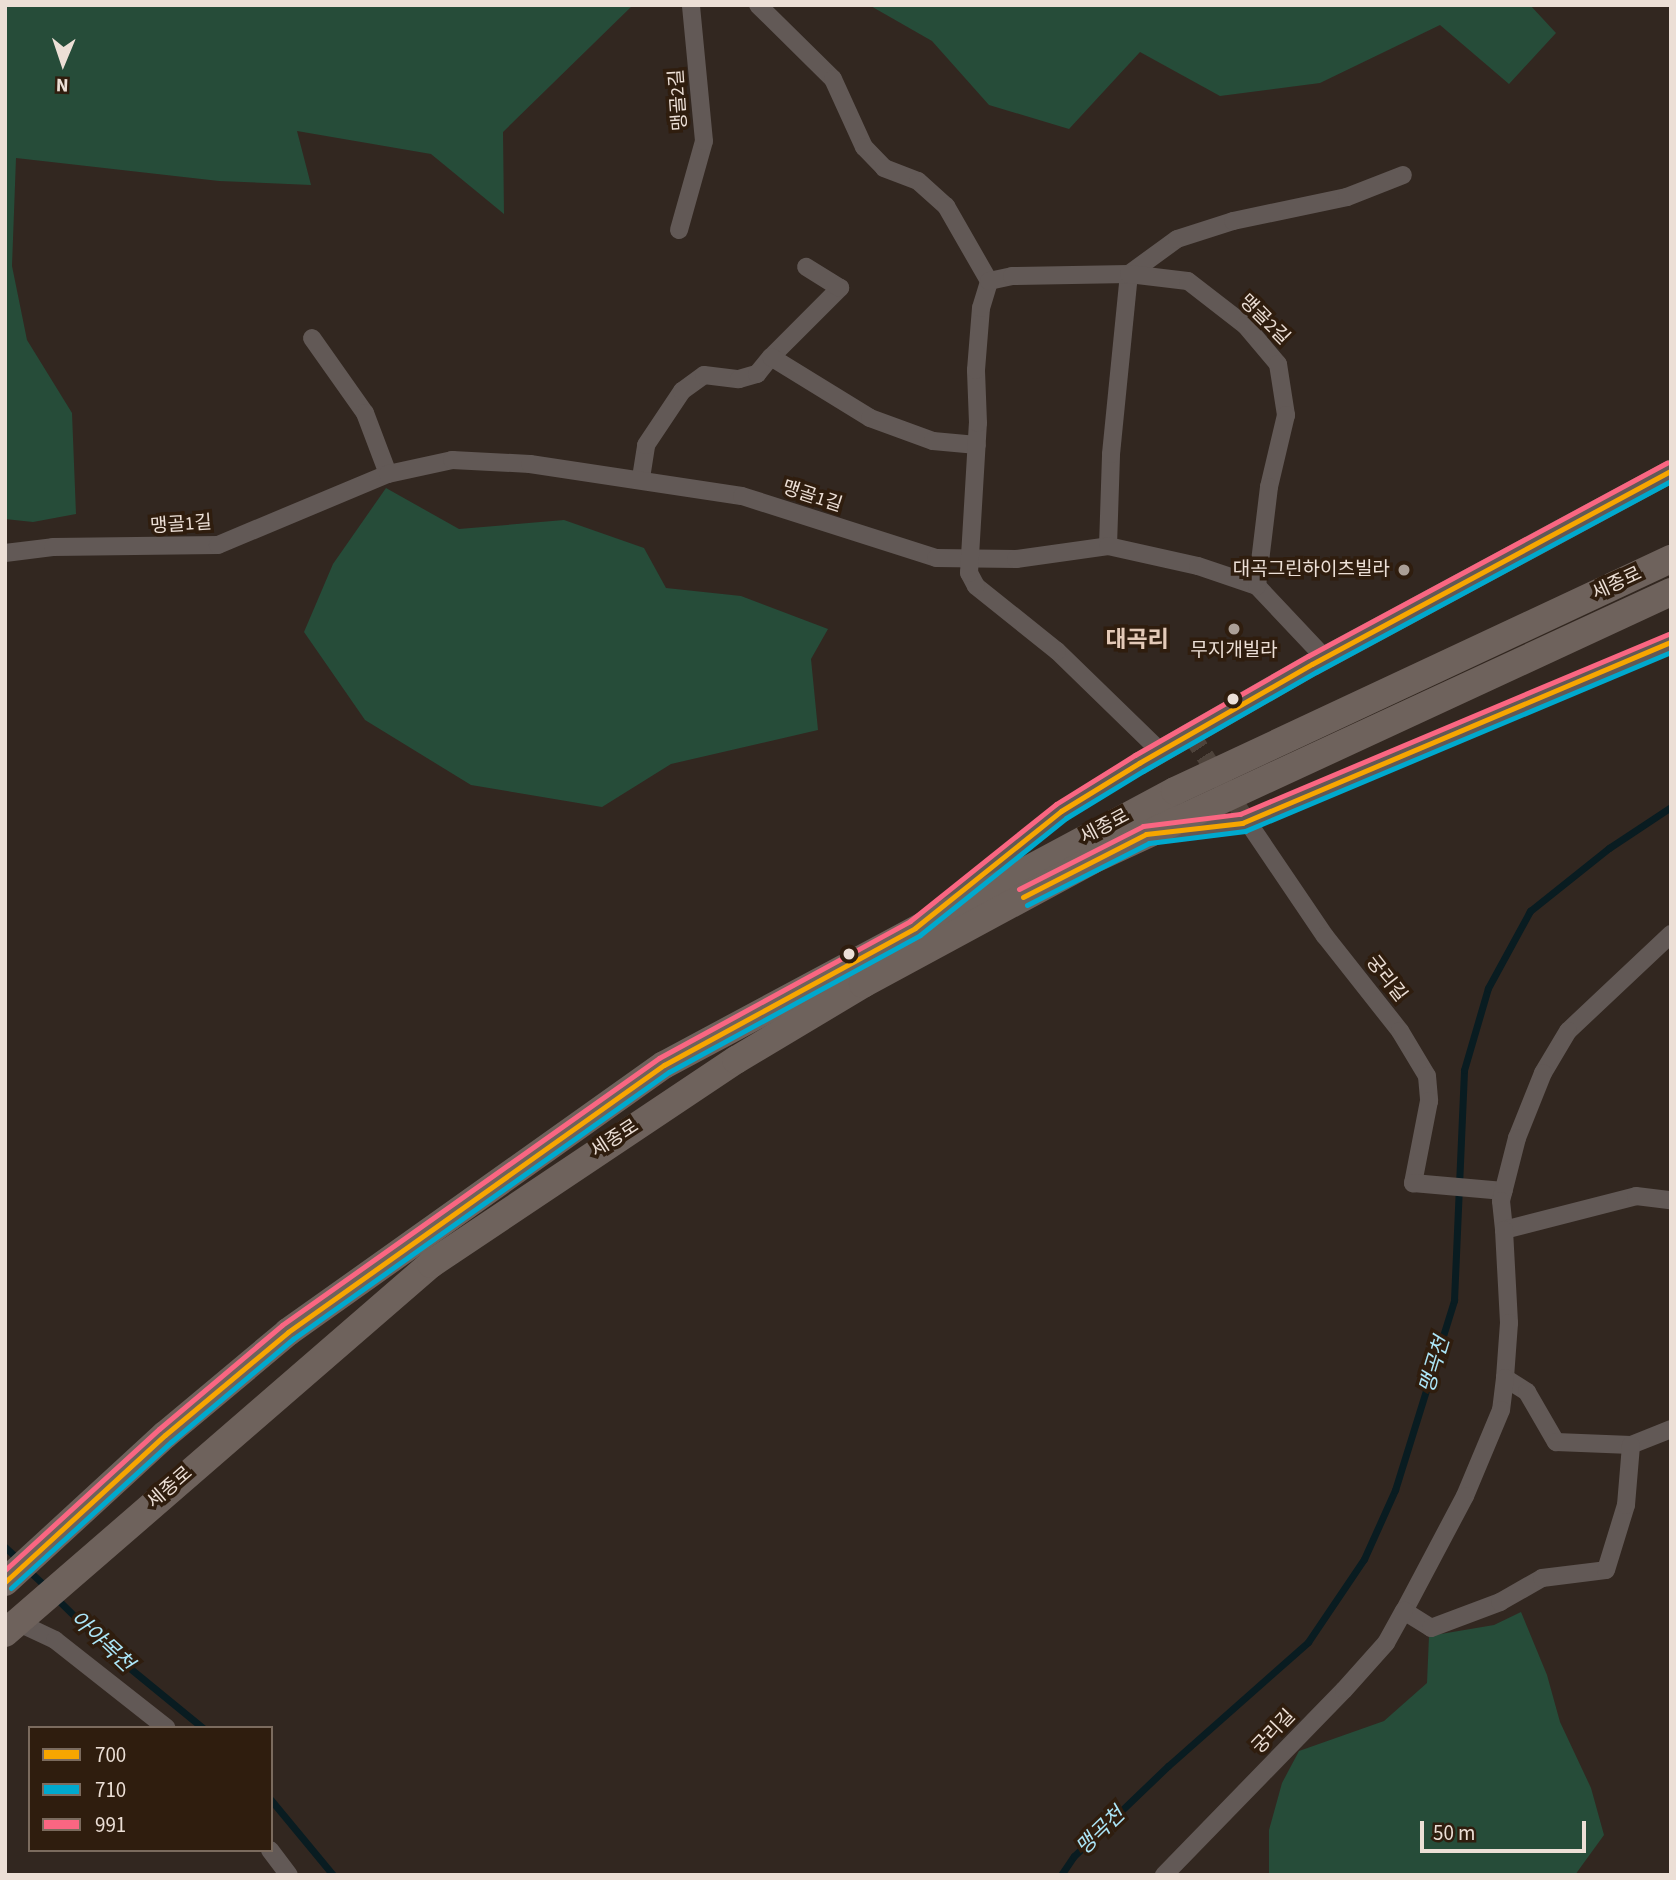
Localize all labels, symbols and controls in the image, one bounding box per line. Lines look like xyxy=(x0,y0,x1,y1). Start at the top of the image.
north arrow xyxy=(28,28,98,98)
street label: 맹골2길 xyxy=(665,68,693,132)
text: N xyxy=(55,71,69,98)
street label: 맹골2길 xyxy=(1234,290,1294,350)
street label: 맹골1길 xyxy=(779,477,845,517)
street label: 맹골1길 xyxy=(149,511,213,539)
place label: 대곡그린하이츠빌라 xyxy=(1233,559,1390,581)
marker: 대곡그린하이츠빌라 xyxy=(1396,562,1412,578)
street label: 세종로 xyxy=(1588,563,1646,605)
marker: 무지개빌라 xyxy=(1226,621,1242,637)
district label: 대곡리 xyxy=(1105,626,1169,654)
place label: 무지개빌라 xyxy=(1190,640,1278,662)
unlabelled marker xyxy=(1226,692,1240,706)
street label: 세종로 xyxy=(1076,805,1134,849)
unlabelled marker xyxy=(842,947,856,961)
street label: 궁리길 xyxy=(1361,951,1411,1007)
street label: 세종로 xyxy=(587,1115,643,1163)
water label: 맹곡천 xyxy=(1413,1334,1455,1396)
street label: 세종로 xyxy=(143,1462,197,1514)
water label: 아야목천 xyxy=(65,1605,139,1677)
street label: 궁리길 xyxy=(1248,1705,1300,1759)
legend xyxy=(28,1726,273,1852)
text: 700 xyxy=(95,1740,126,1770)
text: 710 xyxy=(95,1775,126,1805)
water label: 맹곡천 xyxy=(1070,1802,1130,1860)
scale bar xyxy=(1424,1806,1590,1850)
text: 991 xyxy=(95,1810,126,1840)
text: 50 m xyxy=(1433,1818,1475,1848)

